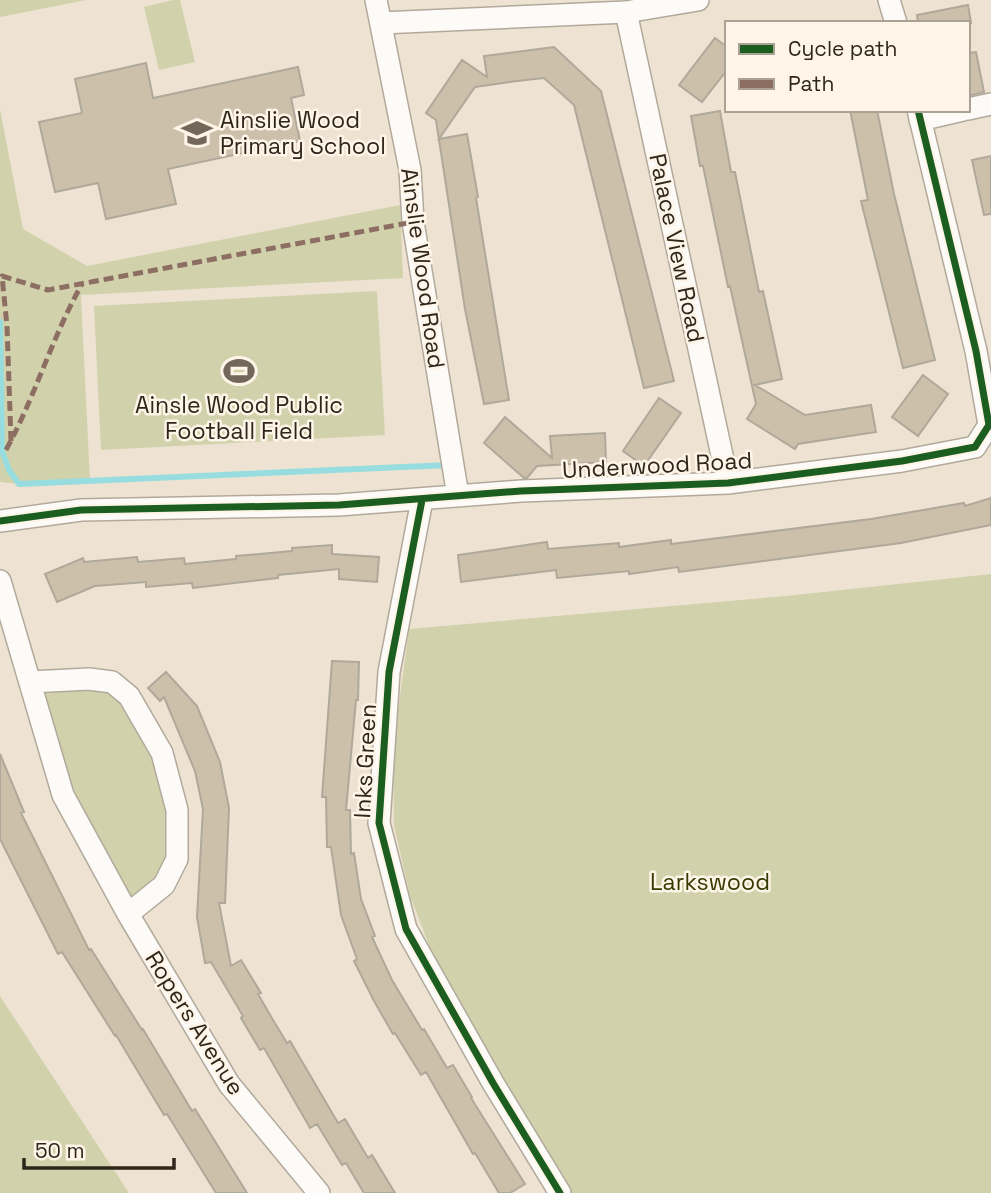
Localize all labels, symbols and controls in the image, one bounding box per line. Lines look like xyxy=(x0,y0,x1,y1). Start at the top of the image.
legend xyxy=(725,21,970,112)
text: Cycle path xyxy=(788,35,897,62)
text: Path xyxy=(788,70,834,97)
place label: Ainslie Wood Primary School xyxy=(220,105,386,161)
school or university icon: Ainslie Wood Primary School xyxy=(180,116,214,150)
street label: Palace View Road xyxy=(642,151,712,345)
street label: Ainslie Wood Road xyxy=(394,166,452,370)
sports icon: Ainsle Wood Public Football Field xyxy=(222,354,256,388)
place label: Ainsle Wood Public Football Field xyxy=(135,390,343,446)
street label: Underwood Road xyxy=(561,445,753,485)
street label: Inks Green xyxy=(347,703,383,819)
park label: Larkswood xyxy=(650,867,770,897)
street label: Ropers Avenue xyxy=(139,945,251,1101)
scale bar xyxy=(24,1126,175,1170)
text: 50 m xyxy=(35,1137,85,1164)

